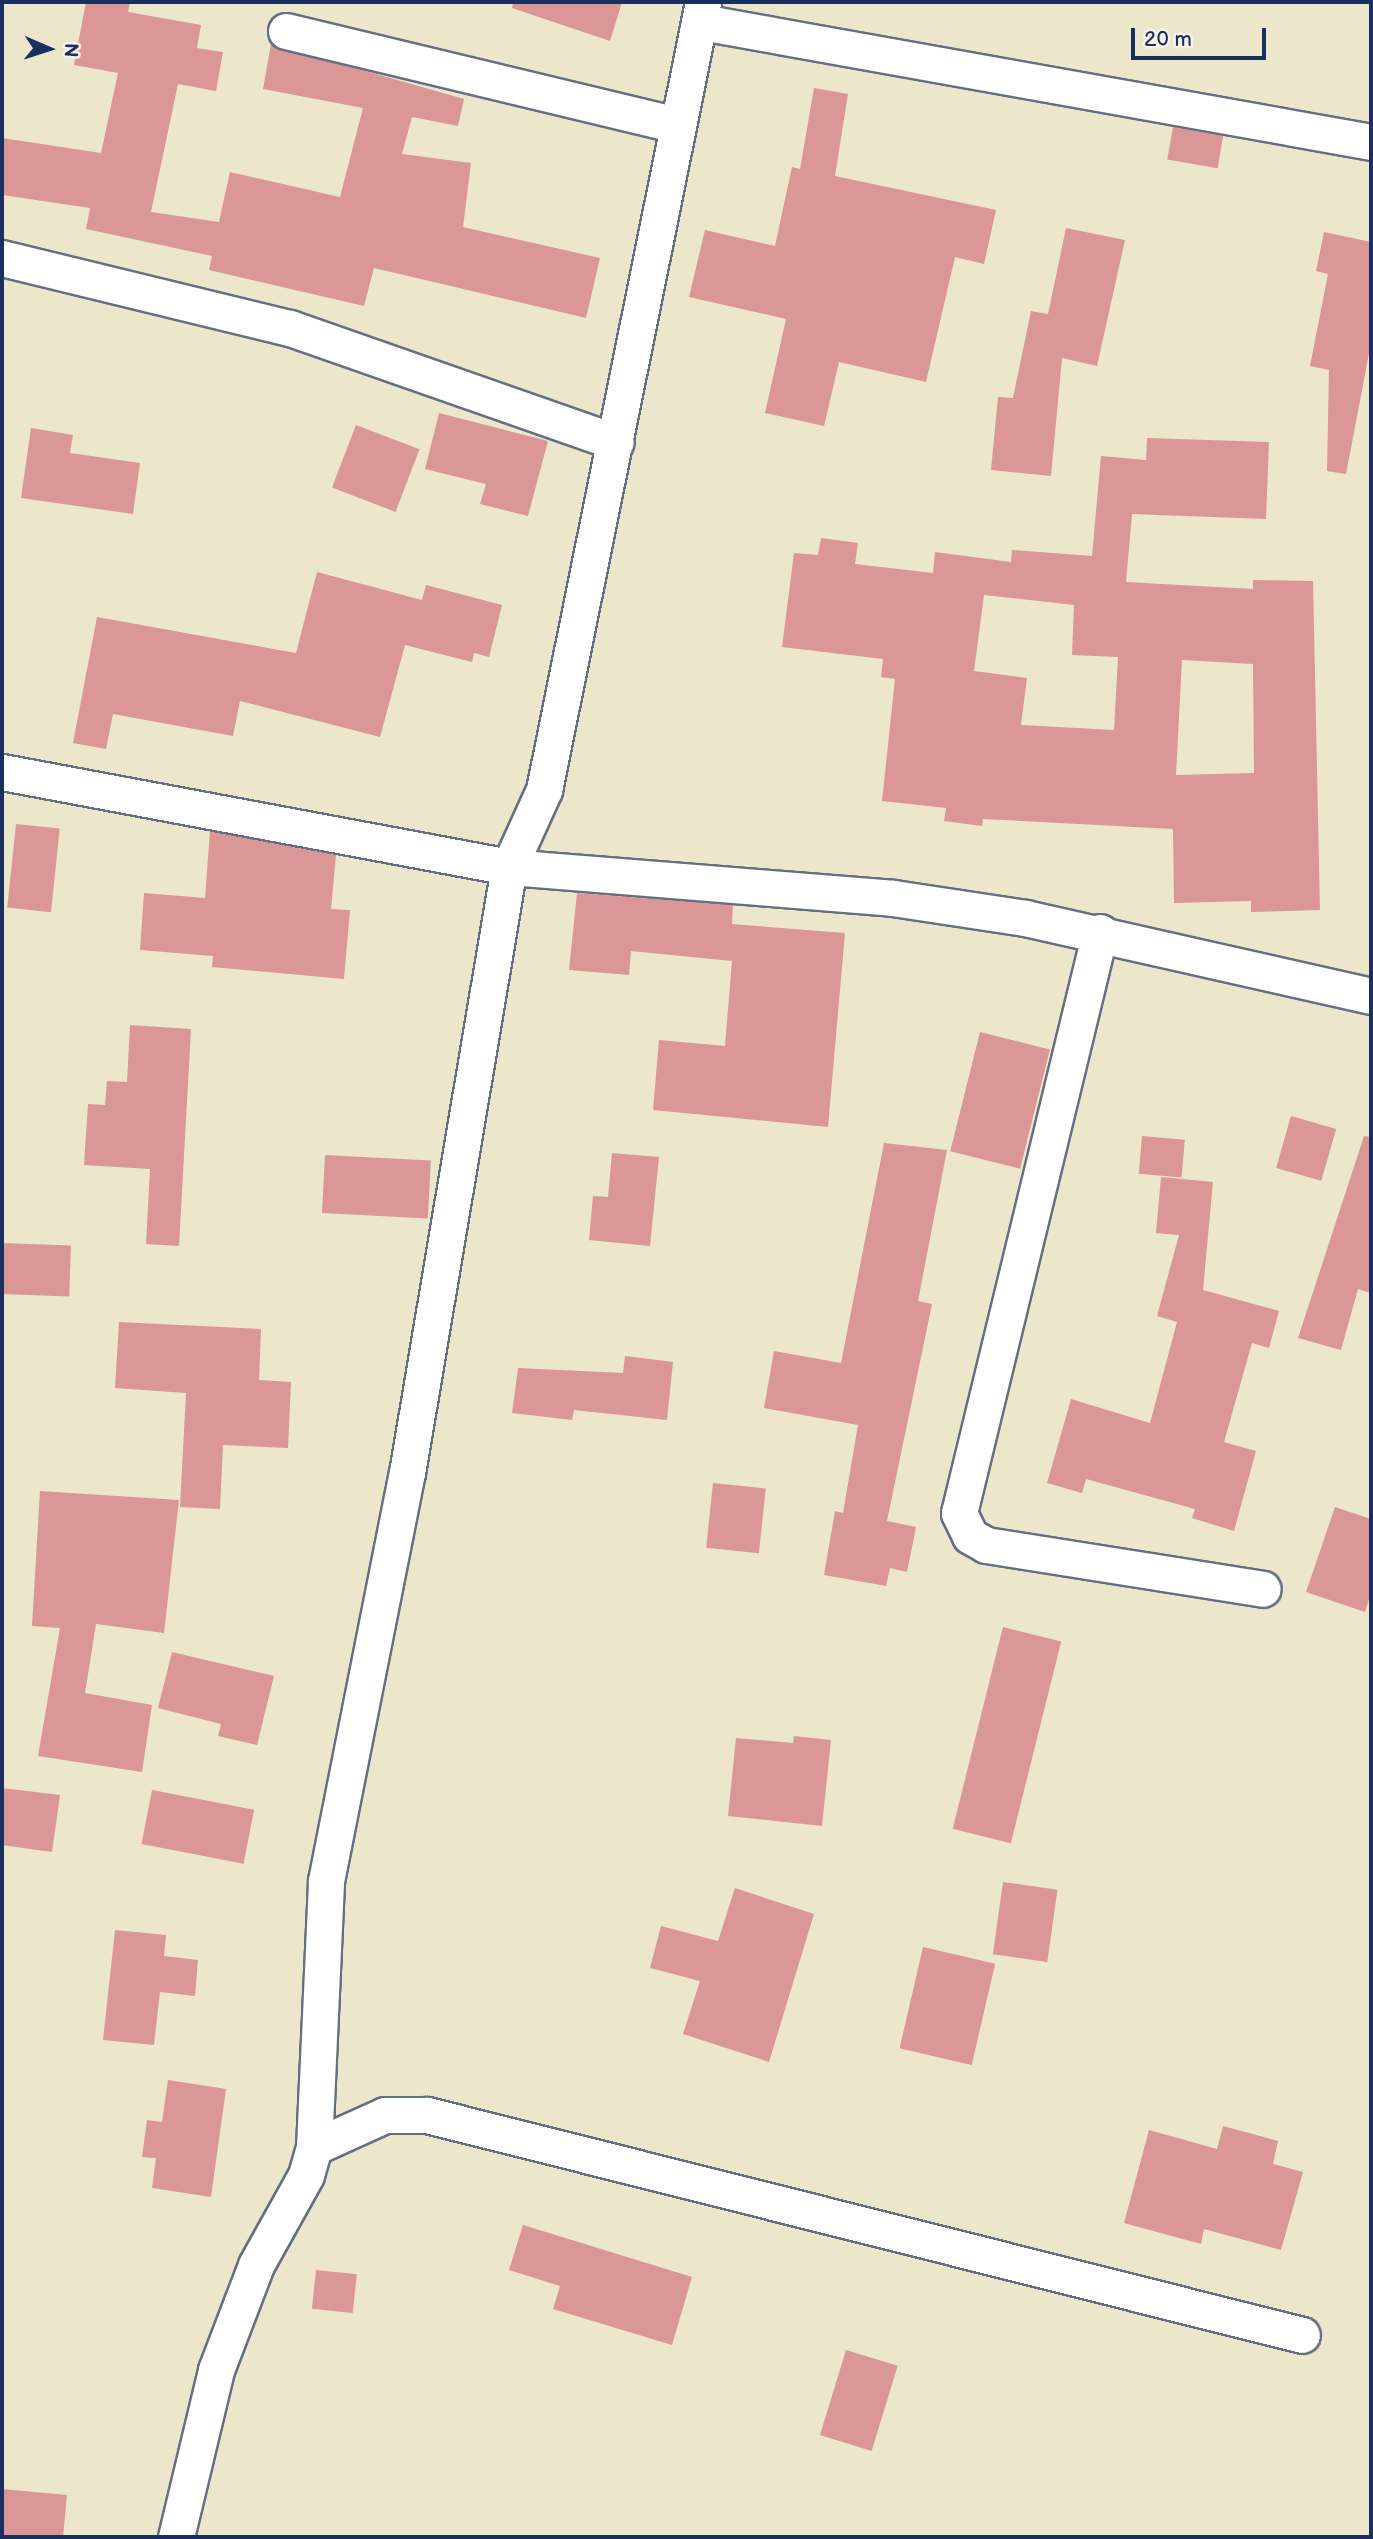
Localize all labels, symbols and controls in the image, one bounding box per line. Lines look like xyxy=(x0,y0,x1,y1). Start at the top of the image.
north arrow xyxy=(14,14,84,84)
scale bar xyxy=(1135,14,1270,58)
text: 20 m xyxy=(1144,27,1192,52)
text: N xyxy=(59,42,82,58)

